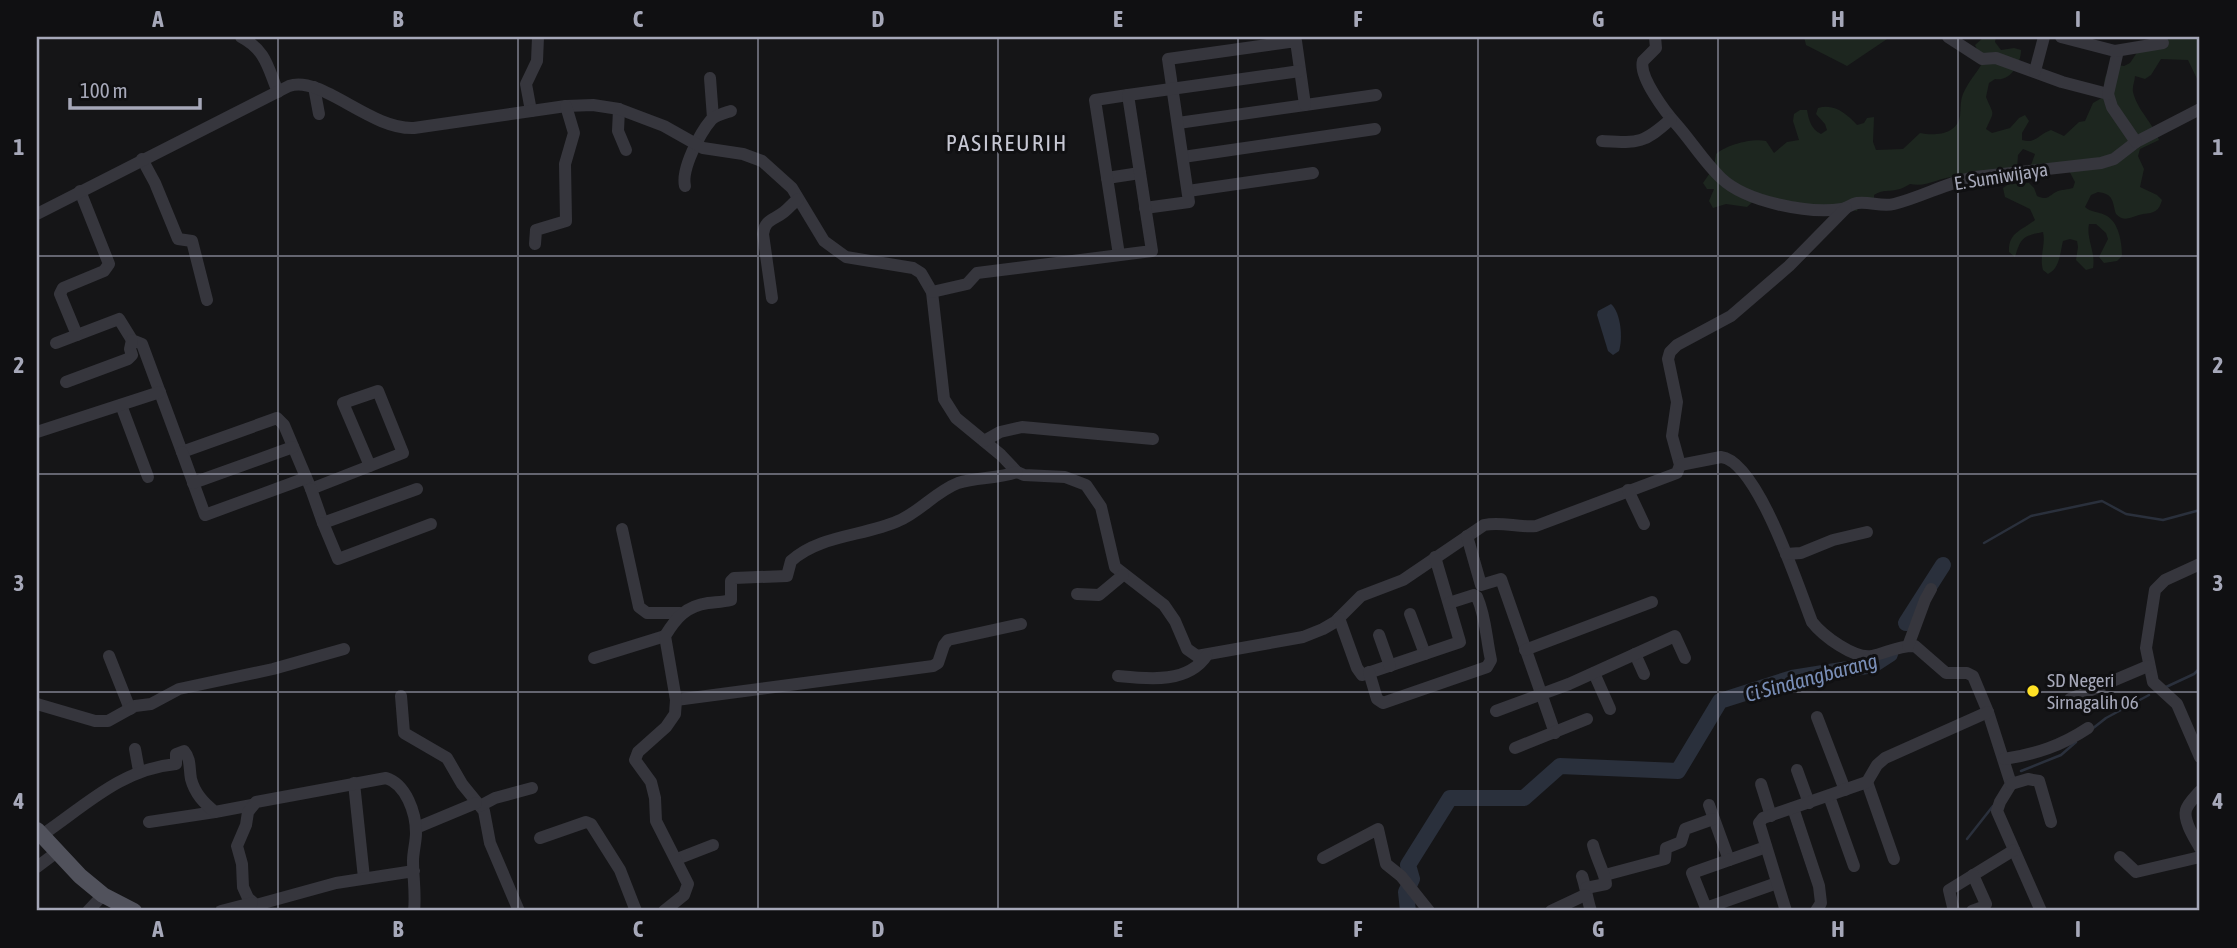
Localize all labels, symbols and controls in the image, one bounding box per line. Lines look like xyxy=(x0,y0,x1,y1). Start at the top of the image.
text: A xyxy=(151,6,164,32)
text: B xyxy=(393,6,404,32)
text: C xyxy=(633,6,644,32)
text: D xyxy=(872,6,885,32)
text: E xyxy=(1113,6,1123,32)
text: F xyxy=(1353,6,1363,32)
text: G xyxy=(1592,6,1604,32)
text: H xyxy=(1831,6,1845,32)
text: I xyxy=(2075,6,2081,32)
scale bar xyxy=(70,66,200,110)
text: 100 m xyxy=(80,78,128,102)
district label: PASIREURIH xyxy=(946,130,1068,156)
text: 1 xyxy=(14,134,25,160)
text: 1 xyxy=(2213,134,2224,160)
street label: E. Sumiwijaya xyxy=(1953,158,2049,194)
text: 2 xyxy=(14,352,24,378)
text: 2 xyxy=(2213,352,2223,378)
text: 3 xyxy=(14,570,24,596)
text: 3 xyxy=(2213,570,2223,596)
water label: Ci Sindangbarang xyxy=(1742,648,1880,706)
place label: SD Negeri Sirnagalih 06 xyxy=(2047,669,2139,713)
marker: SD Negeri Sirnagalih 06 xyxy=(2025,683,2041,699)
text: 4 xyxy=(13,788,25,814)
text: 4 xyxy=(2212,788,2224,814)
text: A xyxy=(151,916,164,942)
text: B xyxy=(393,916,404,942)
text: C xyxy=(633,916,644,942)
text: D xyxy=(872,916,885,942)
text: E xyxy=(1113,916,1123,942)
text: F xyxy=(1353,916,1363,942)
text: G xyxy=(1592,916,1604,942)
text: H xyxy=(1831,916,1845,942)
text: I xyxy=(2075,916,2081,942)

